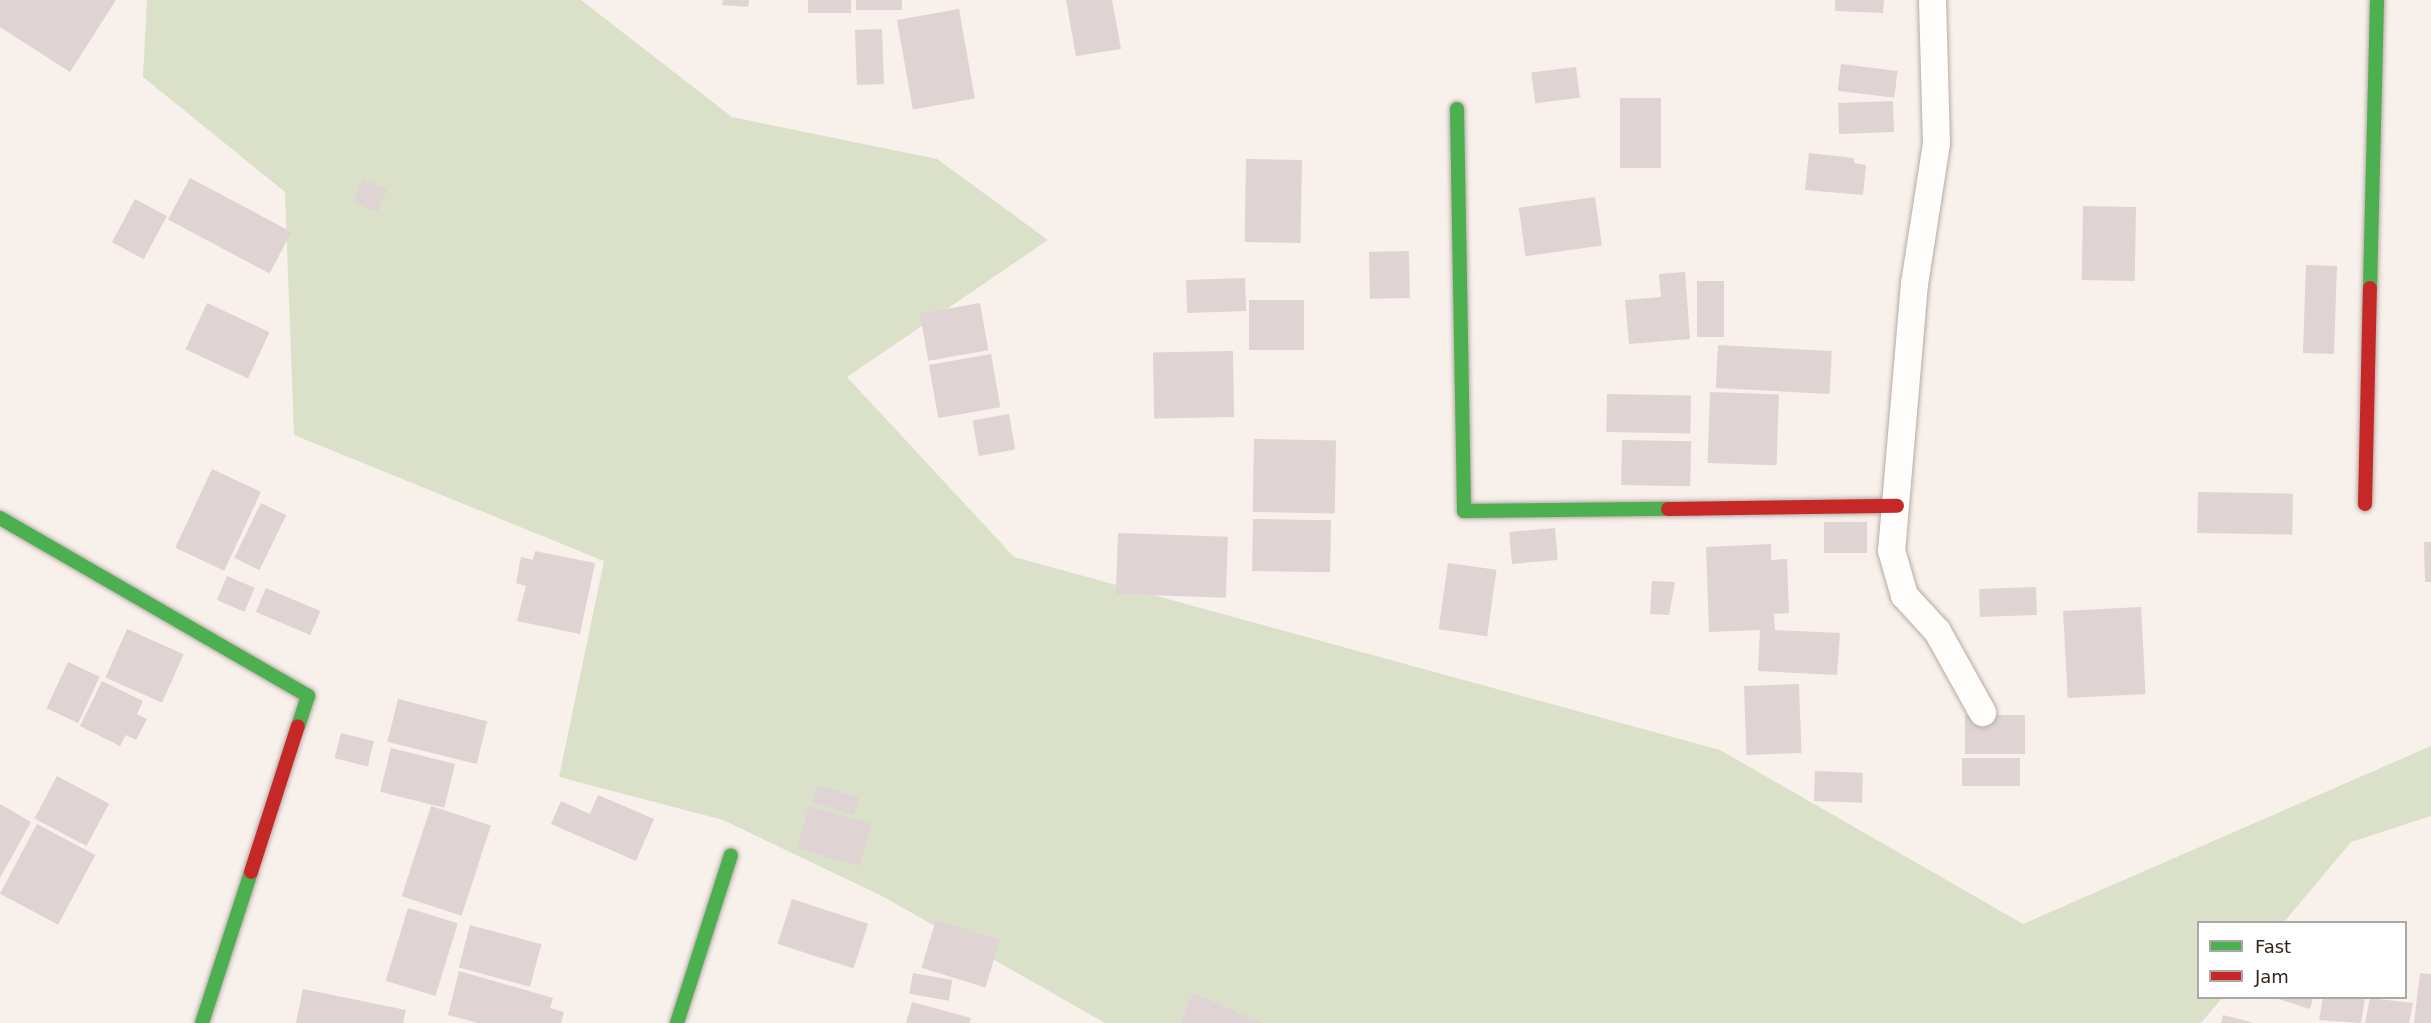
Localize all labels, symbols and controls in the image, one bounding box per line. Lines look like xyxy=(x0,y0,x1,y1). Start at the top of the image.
legend xyxy=(2197,921,2407,999)
text: Fast xyxy=(2255,936,2291,957)
text: Jam xyxy=(2255,966,2289,987)

